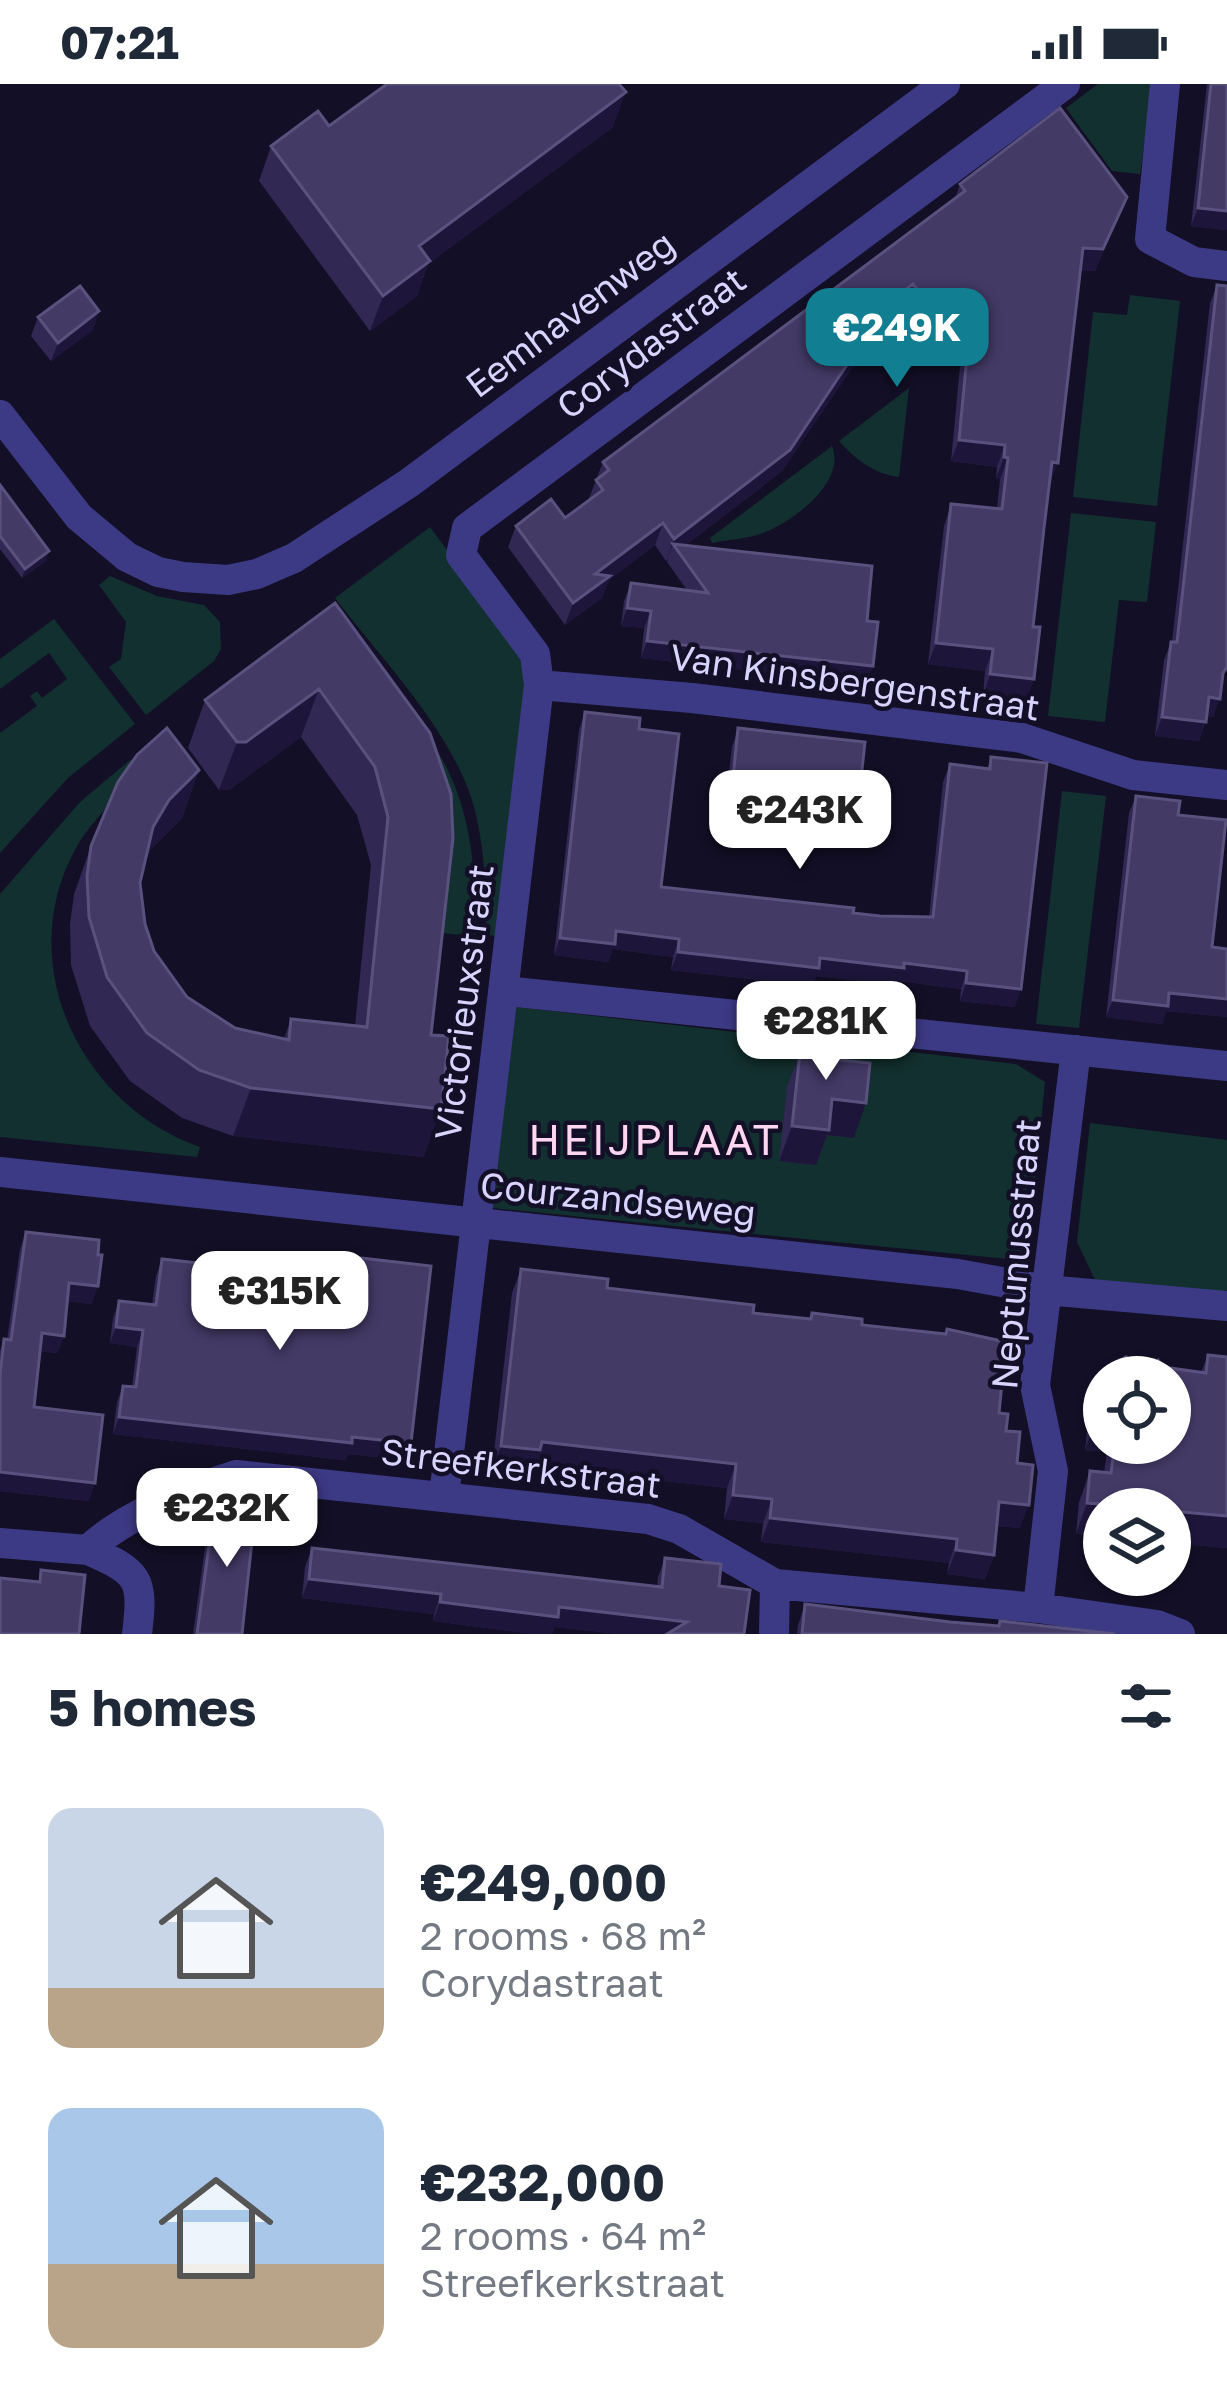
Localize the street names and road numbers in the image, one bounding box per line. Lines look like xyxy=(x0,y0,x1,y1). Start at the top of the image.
street label: Eemhavenweg xyxy=(457,221,682,406)
street label: Corydastraat xyxy=(548,258,753,427)
street label: Van Kinsbergenstraat xyxy=(667,634,1043,729)
street label: Victorieuxstraat xyxy=(425,862,502,1142)
street label: Neptunusstraat xyxy=(982,1117,1049,1391)
street label: Courzandseweg xyxy=(478,1163,758,1234)
street label: Streefkerkstraat xyxy=(379,1429,663,1506)

